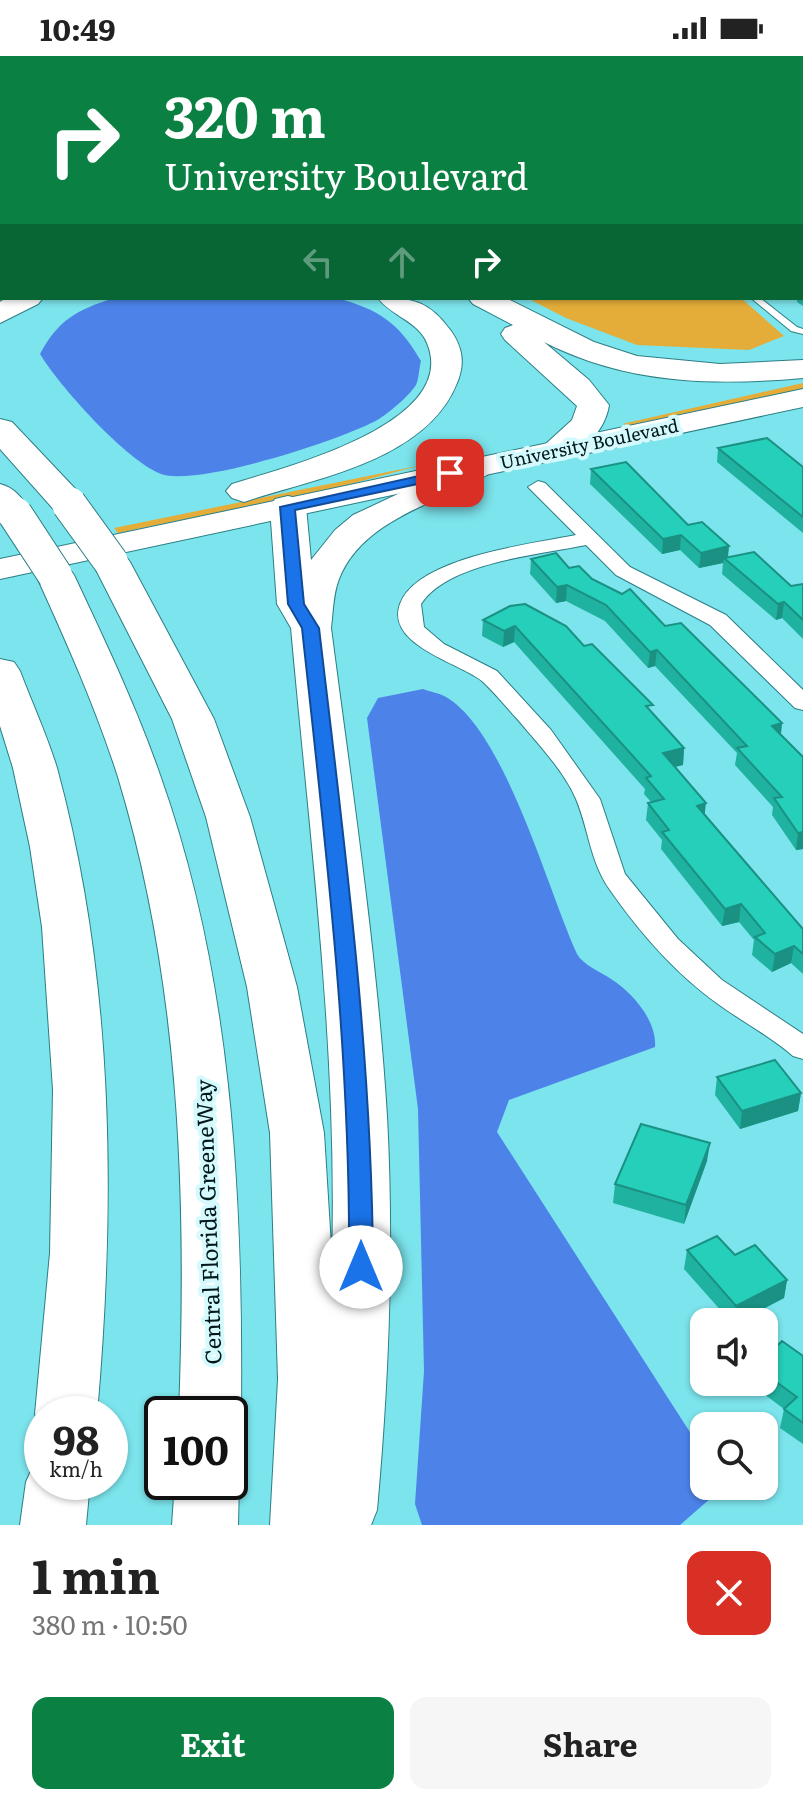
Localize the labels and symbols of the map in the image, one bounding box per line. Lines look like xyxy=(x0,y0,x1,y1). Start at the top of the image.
street label: University Boulevard xyxy=(497,411,681,475)
pin xyxy=(416,439,484,507)
street label: Central Florida GreeneWay xyxy=(186,1078,228,1365)
position arrow xyxy=(319,1225,403,1309)
speed limit sign: 100 xyxy=(144,1396,248,1500)

